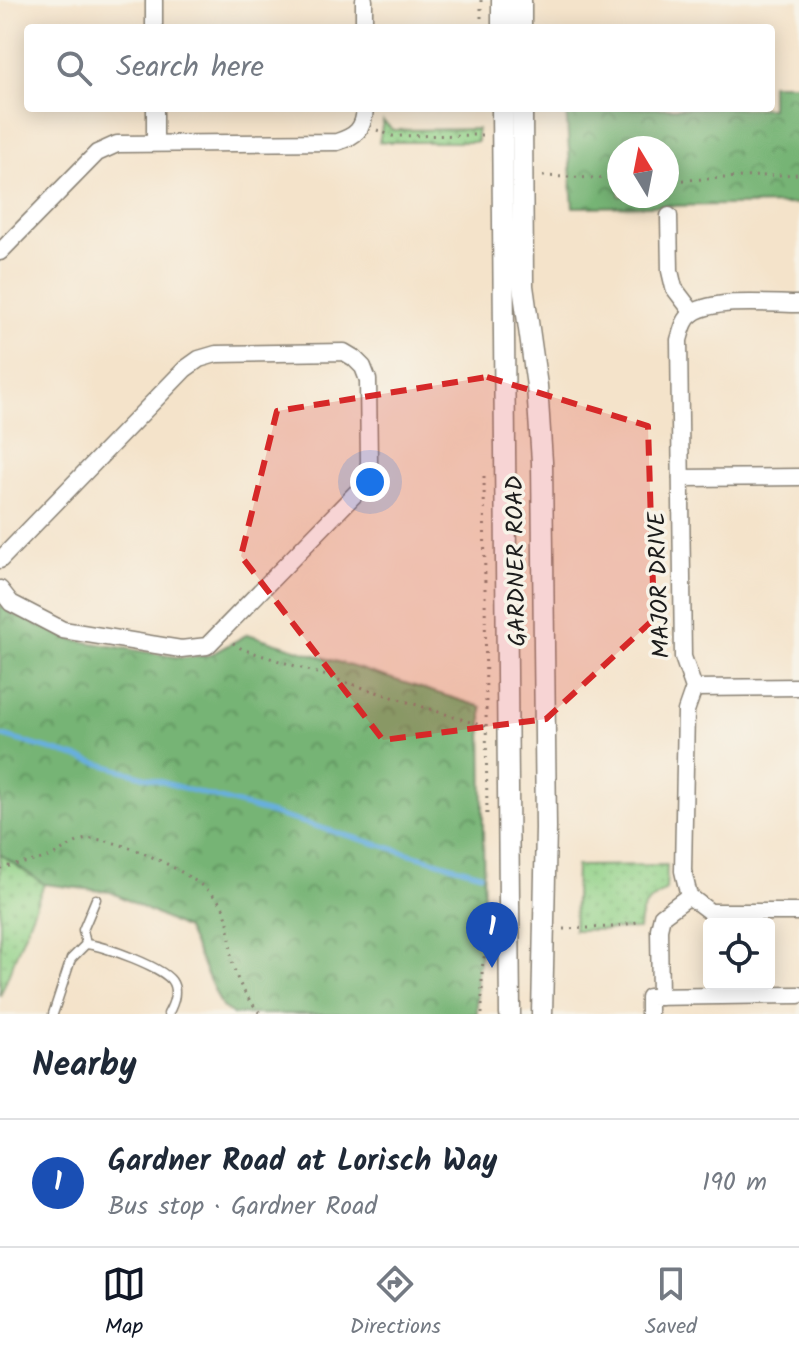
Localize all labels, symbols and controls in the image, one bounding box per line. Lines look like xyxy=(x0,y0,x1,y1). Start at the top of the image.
search box xyxy=(24,24,775,112)
text: Search here xyxy=(116,44,264,92)
icon: search xyxy=(52,46,96,90)
north arrow xyxy=(607,136,679,208)
your location xyxy=(350,462,390,502)
street label: GARDNER ROAD xyxy=(496,475,538,647)
street label: MAJOR DRIVE xyxy=(638,510,682,659)
pin: 1 xyxy=(466,902,518,968)
map controls xyxy=(703,918,775,990)
button: locate xyxy=(703,918,775,990)
text: Nearby xyxy=(32,1039,137,1093)
text: Gardner Road at Lorisch Way xyxy=(108,1138,497,1186)
text: 1 xyxy=(54,1162,62,1204)
text: 190 m xyxy=(702,1162,767,1204)
text: Bus stop · Gardner Road xyxy=(108,1186,377,1228)
tab: Map xyxy=(102,1262,146,1345)
tab: Directions xyxy=(350,1262,441,1345)
tab: Saved xyxy=(645,1262,697,1345)

